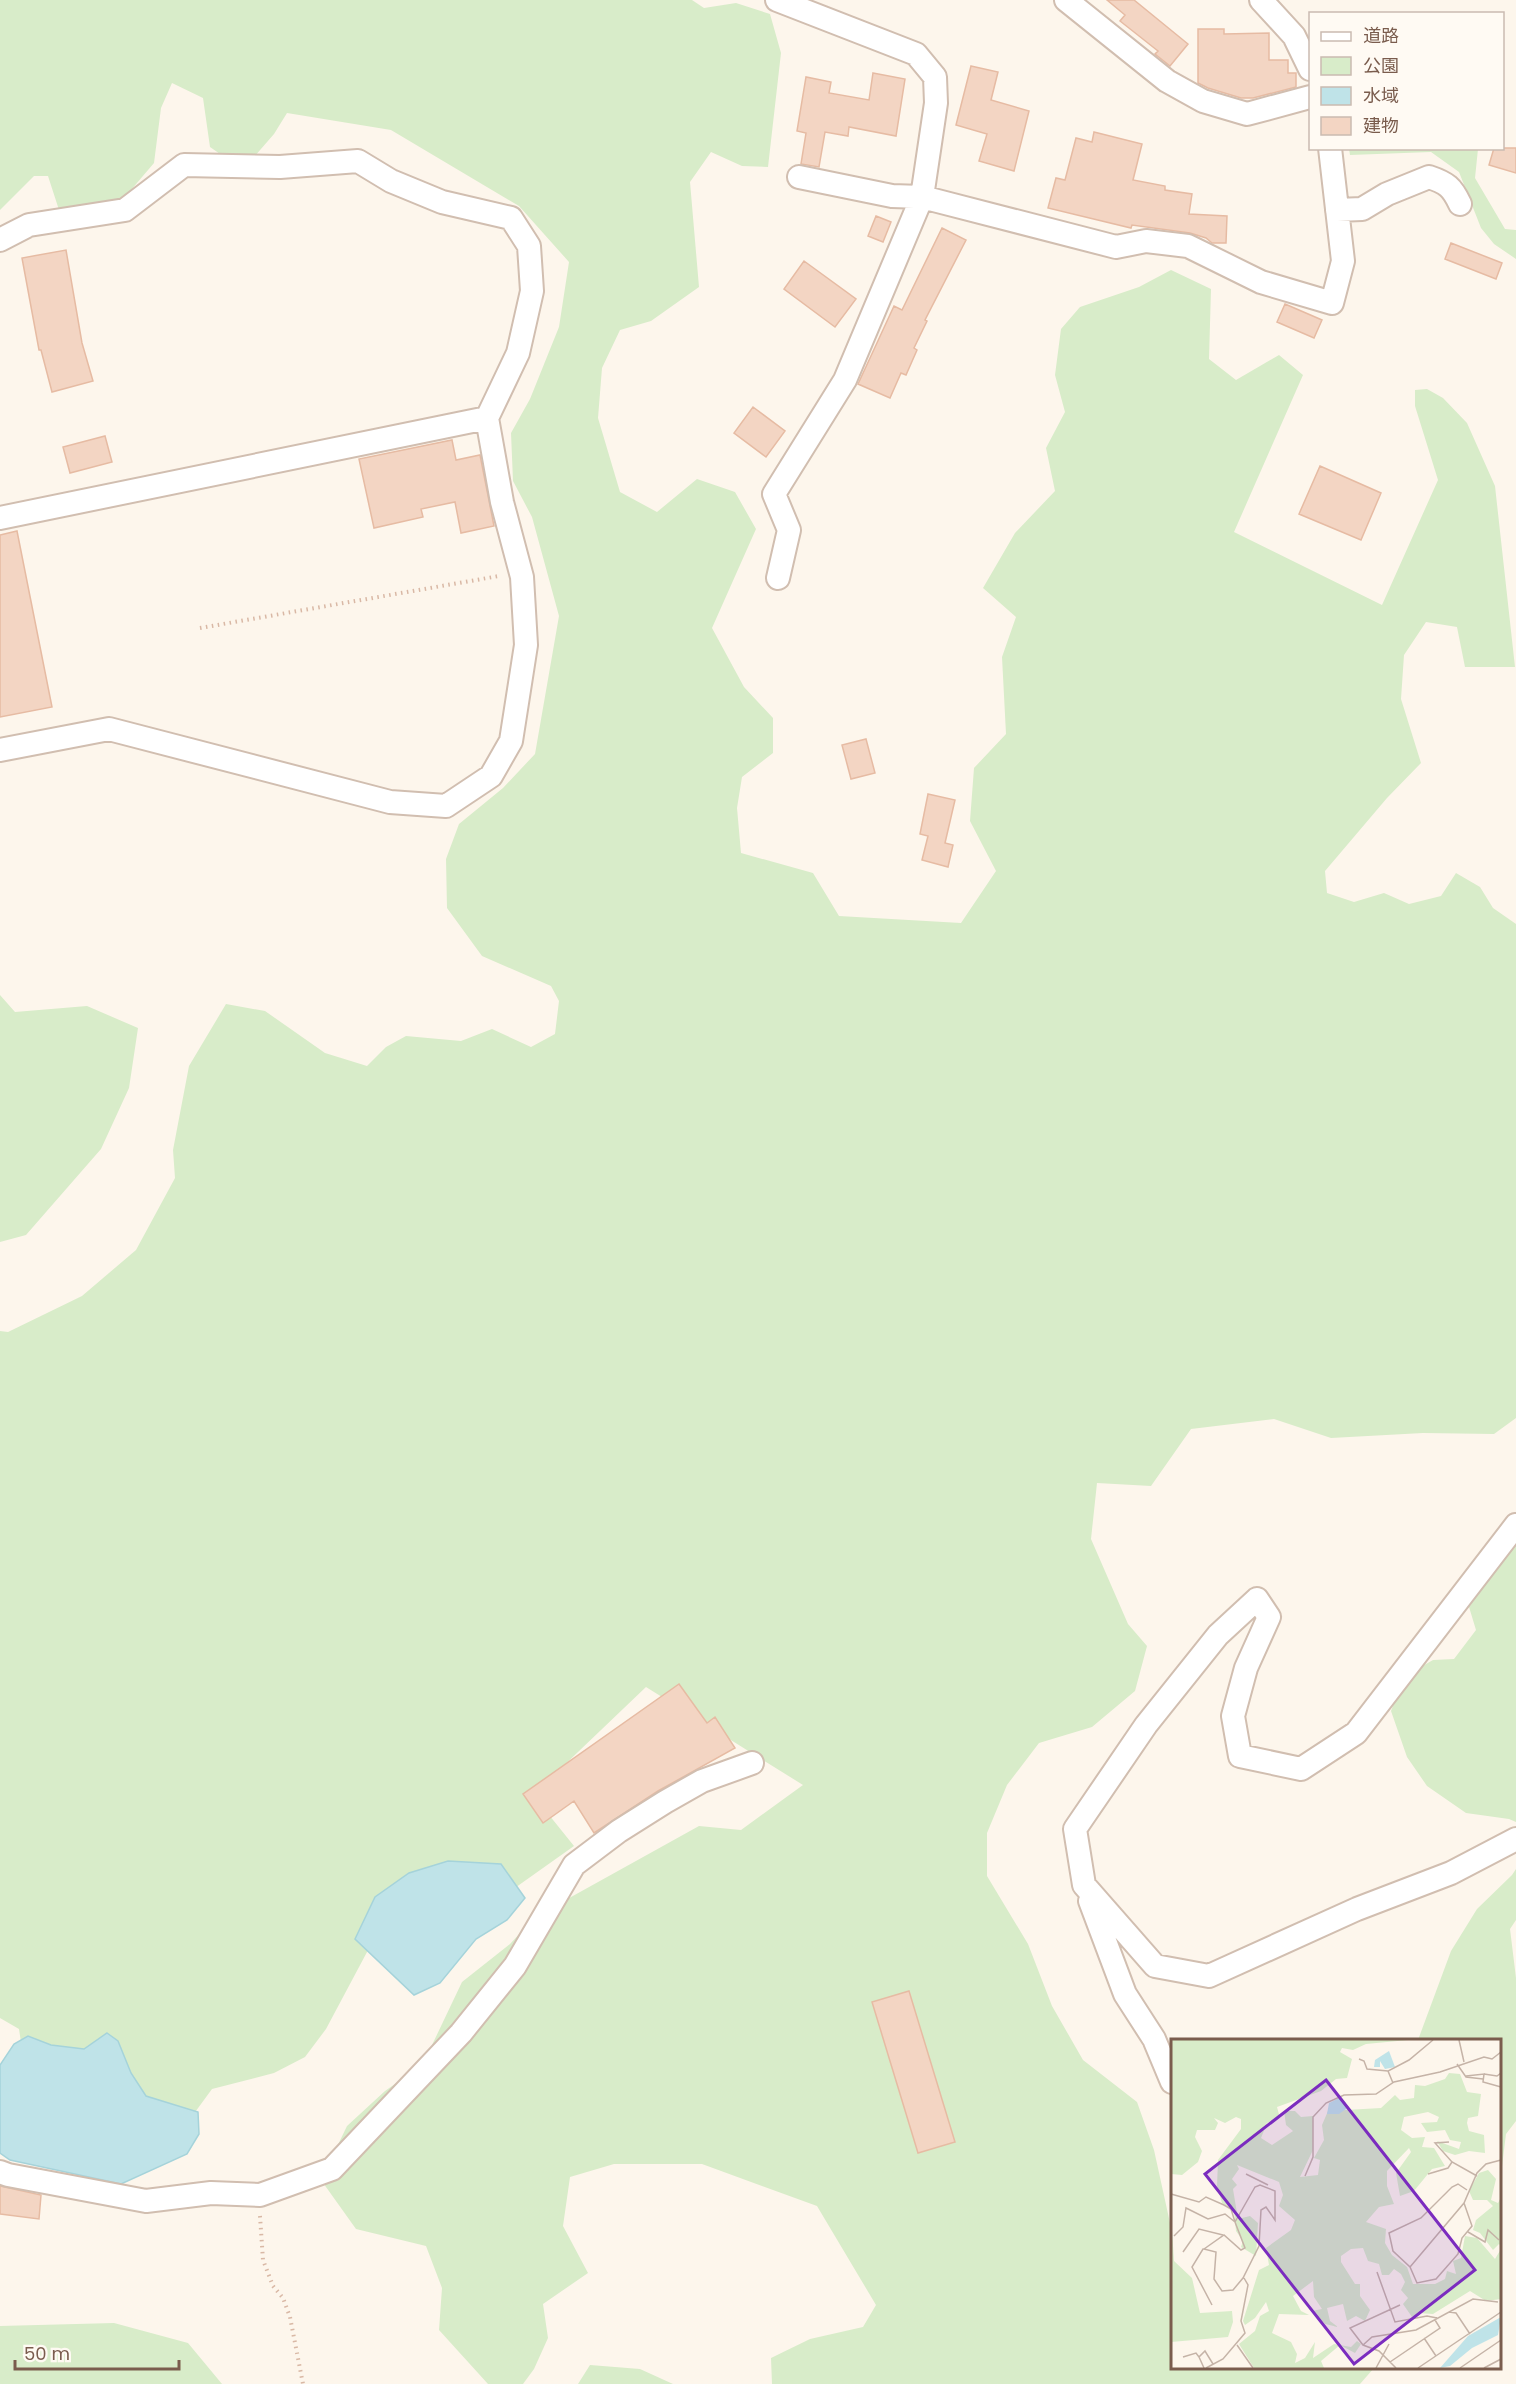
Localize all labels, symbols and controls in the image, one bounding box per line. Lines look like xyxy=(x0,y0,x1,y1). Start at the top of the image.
legend xyxy=(1309,12,1504,150)
text: 道路 xyxy=(1363,23,1399,48)
text: 公園 xyxy=(1363,53,1399,78)
text: 水域 xyxy=(1363,83,1399,108)
text: 建物 xyxy=(1363,113,1399,138)
inset map xyxy=(1171,2039,1501,2369)
scale bar xyxy=(15,2333,178,2371)
text: 50 m xyxy=(24,2341,70,2366)

